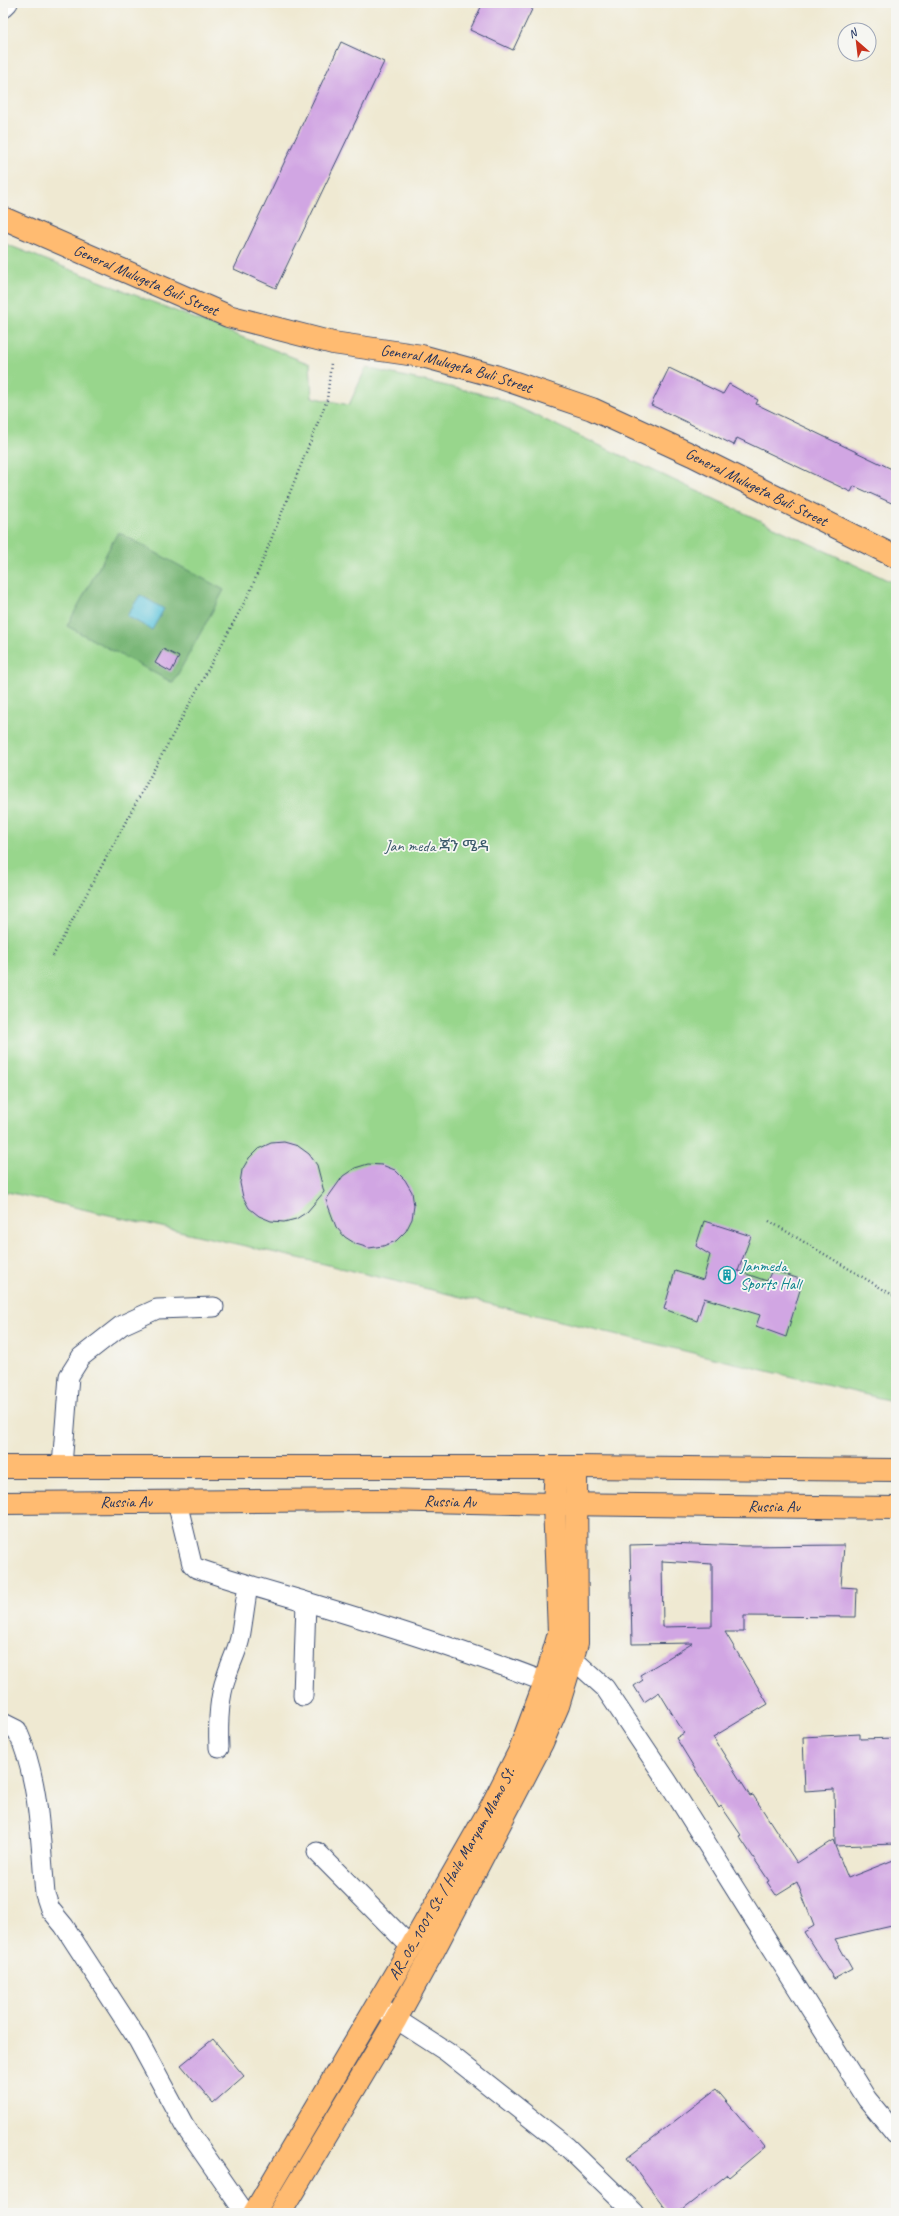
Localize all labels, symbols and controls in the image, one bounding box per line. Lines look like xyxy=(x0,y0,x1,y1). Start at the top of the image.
north arrow xyxy=(837,22,877,62)
text: N xyxy=(846,24,861,41)
street label: General Mulugeta Buli Street xyxy=(71,240,223,321)
street label: General Mulugeta Buli Street xyxy=(379,340,536,398)
street label: General Mulugeta Buli Street xyxy=(682,443,832,532)
park label: Jan meda ጃን ሜዳ xyxy=(384,836,489,856)
place label: Janmeda Sports Hall xyxy=(739,1256,804,1294)
building icon: Janmeda Sports Hall xyxy=(717,1265,737,1285)
street label: Russia Av xyxy=(424,1491,478,1512)
street label: Russia Av xyxy=(100,1492,154,1512)
street label: Russia Av xyxy=(748,1496,802,1517)
street label: AR_06_1001 St. / Haile Maryam Mamo St. xyxy=(384,1763,520,1983)

